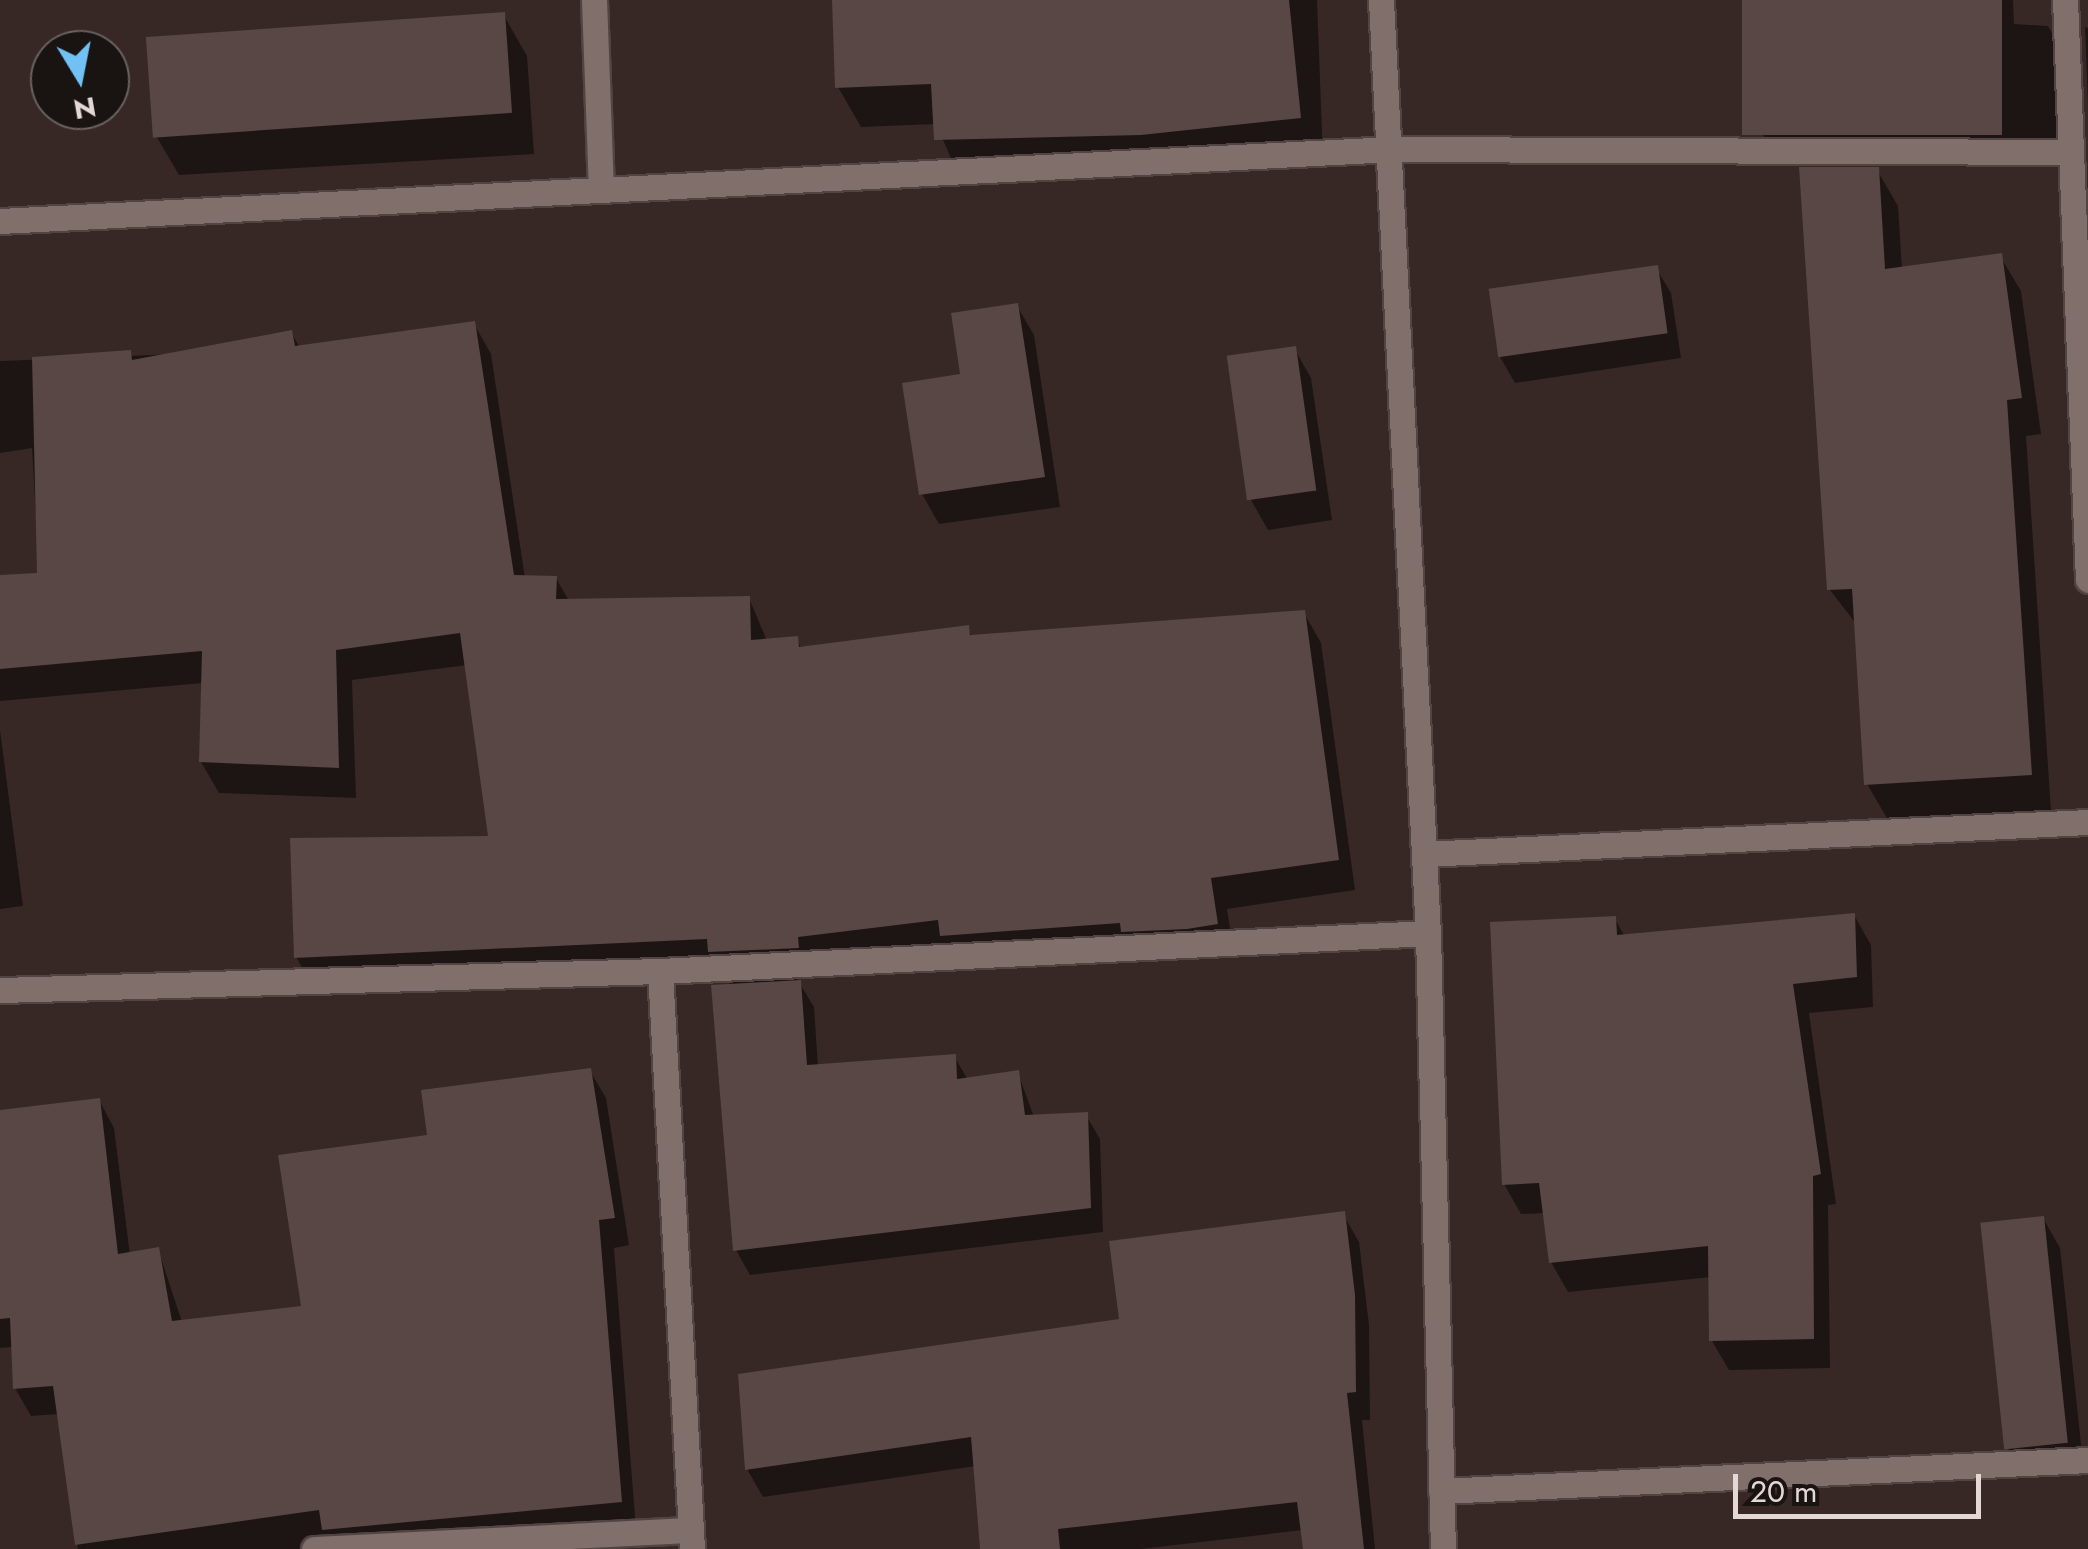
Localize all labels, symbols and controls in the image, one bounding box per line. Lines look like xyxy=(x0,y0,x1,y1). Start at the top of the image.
north arrow xyxy=(30,30,130,130)
text: N xyxy=(70,86,99,130)
scale bar xyxy=(1738,1454,1986,1516)
text: 20 m xyxy=(1750,1470,1817,1513)

